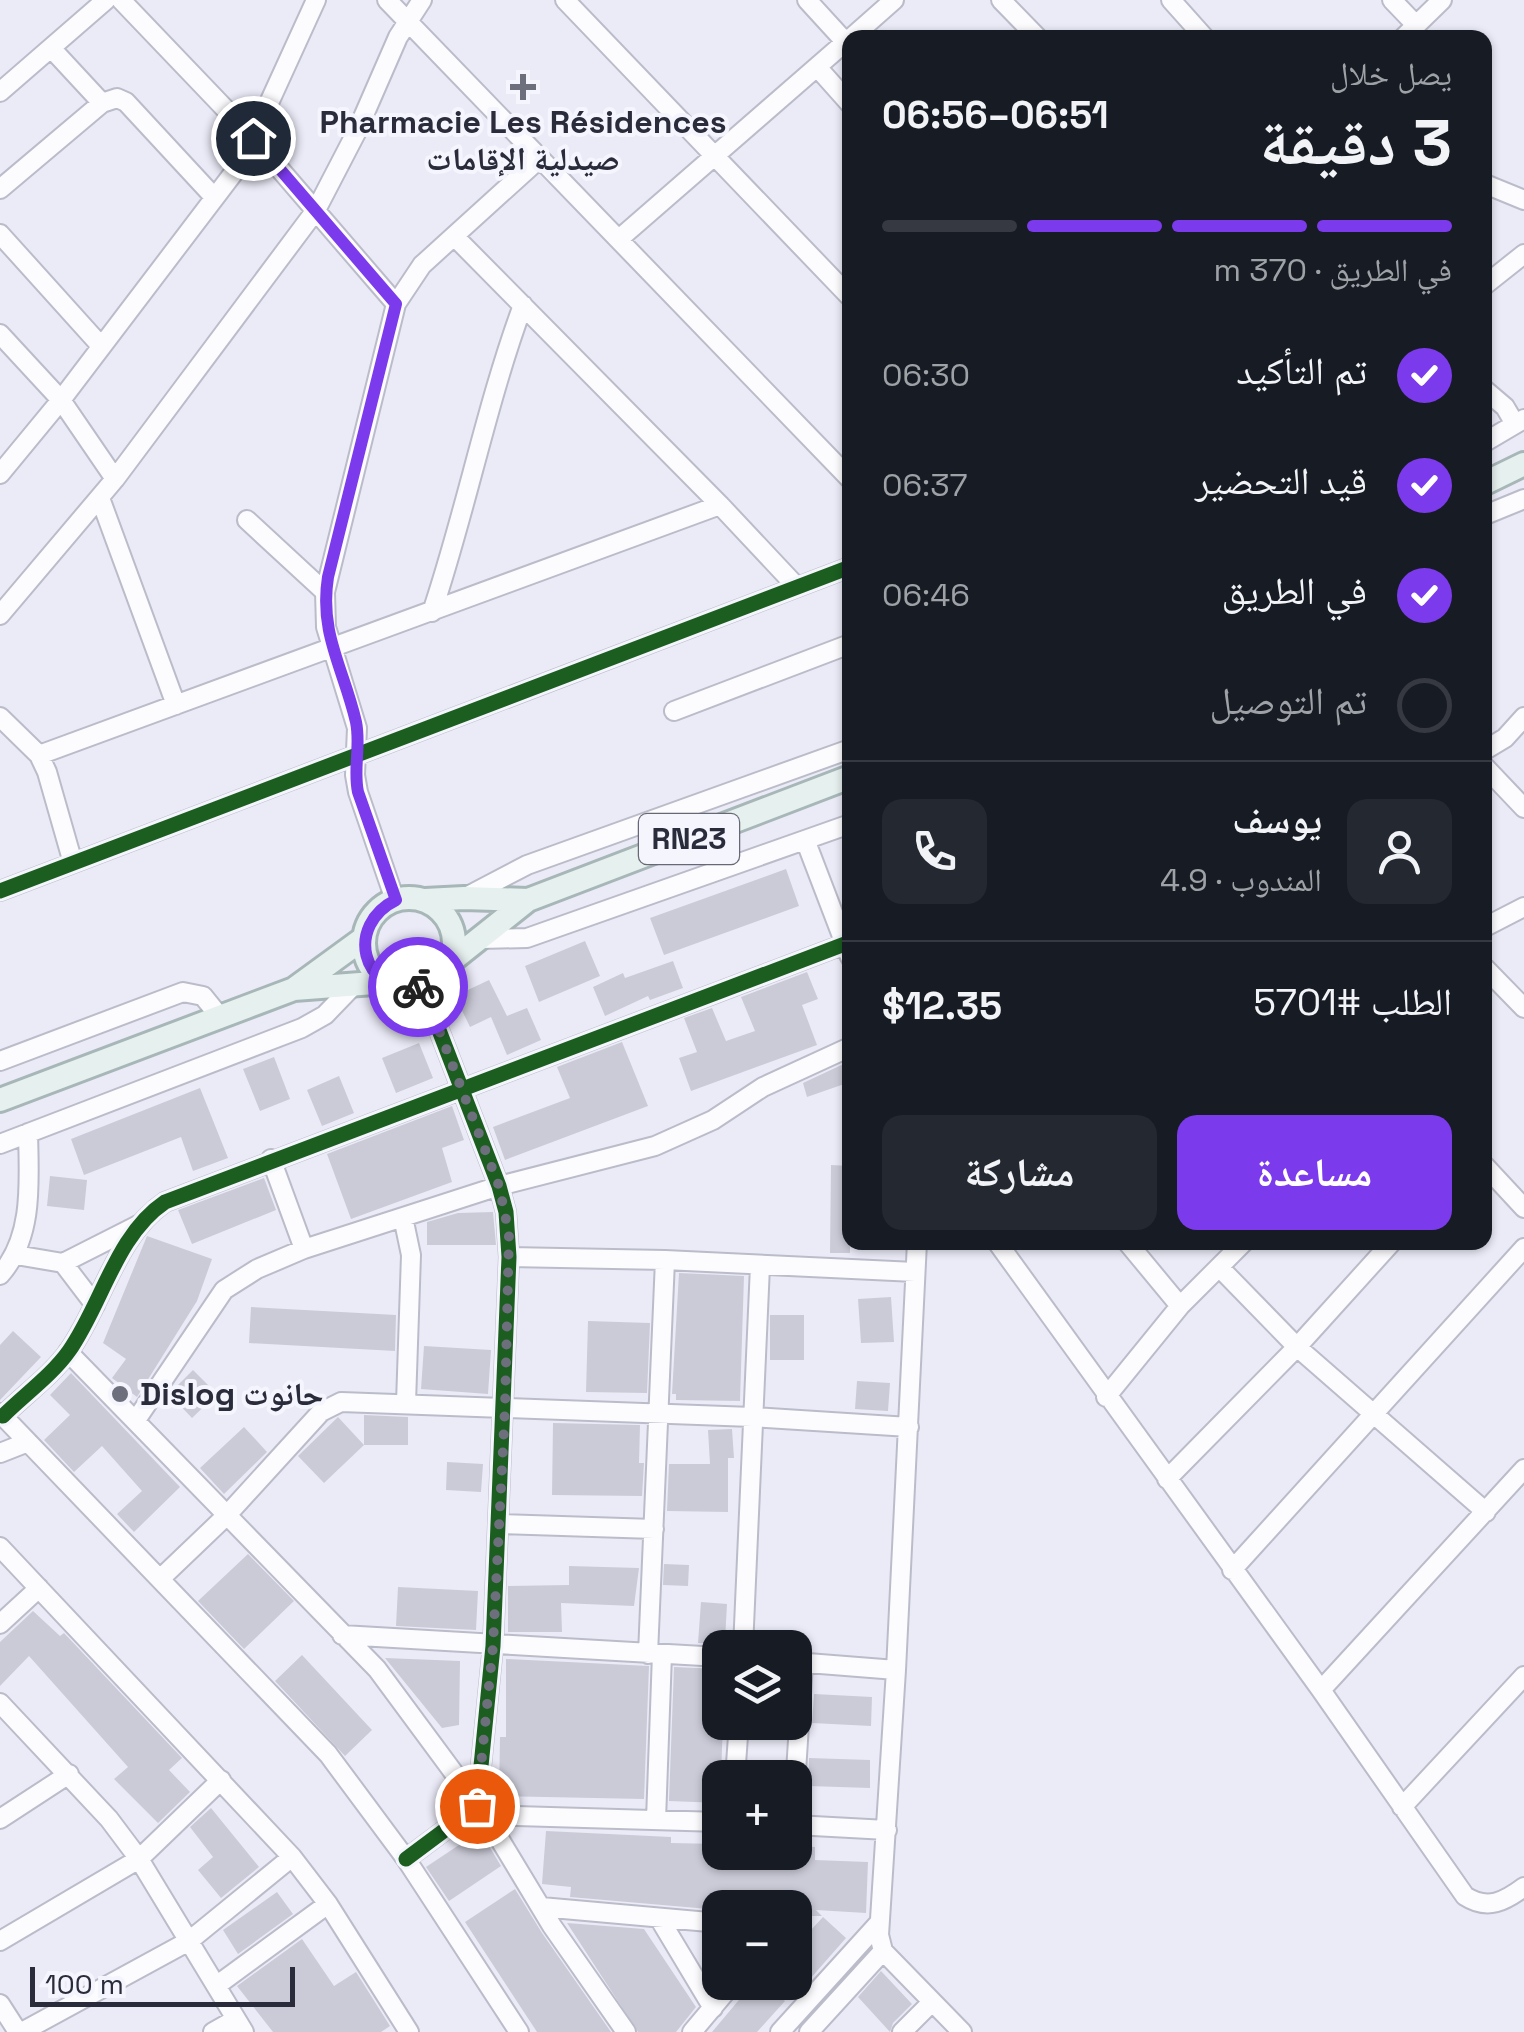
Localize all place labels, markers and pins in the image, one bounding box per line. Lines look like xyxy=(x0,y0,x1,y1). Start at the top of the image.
marker: Pharmacie Les Résidences صيدلية الإقامات xyxy=(512,76,534,98)
pin xyxy=(211,96,296,181)
place label: Pharmacie Les Résidences صيدلية الإقامات xyxy=(320,102,726,179)
place label: Dislog حانوت xyxy=(140,1374,323,1414)
marker: Dislog حانوت xyxy=(109,1383,131,1405)
pin xyxy=(435,1764,520,1849)

